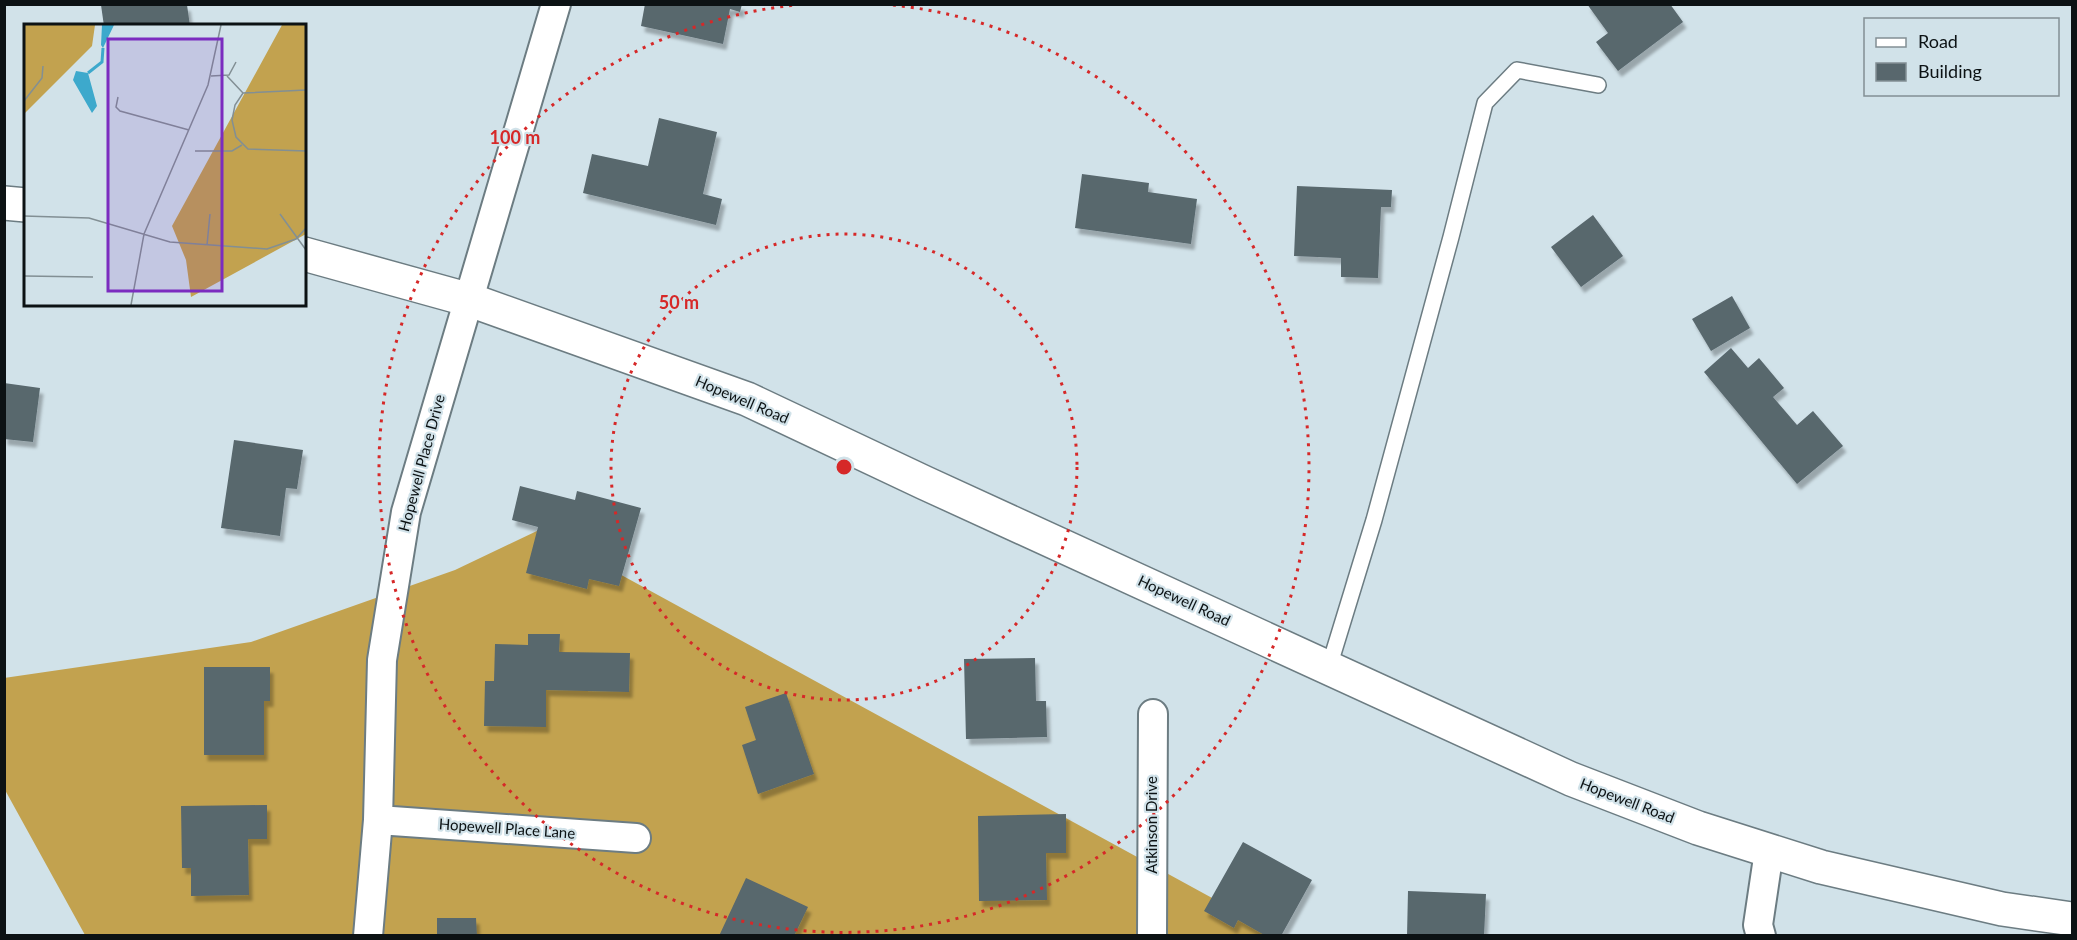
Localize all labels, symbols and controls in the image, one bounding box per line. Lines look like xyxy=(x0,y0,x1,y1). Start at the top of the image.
legend xyxy=(1864,18,2059,96)
inset map xyxy=(24,24,306,306)
text: Road xyxy=(1918,30,1958,52)
text: Building xyxy=(1918,60,1982,82)
text: 100 m xyxy=(490,126,540,148)
text: 50 m xyxy=(659,291,699,313)
street label: Hopewell Road xyxy=(693,371,792,427)
street label: Hopewell Place Drive xyxy=(394,392,448,533)
centre of rings xyxy=(834,457,854,477)
street label: Hopewell Road xyxy=(1135,571,1233,629)
street label: Hopewell Road xyxy=(1578,774,1677,826)
street label: Atkinson Drive xyxy=(1142,776,1160,874)
street label: Hopewell Place Lane xyxy=(438,814,576,842)

